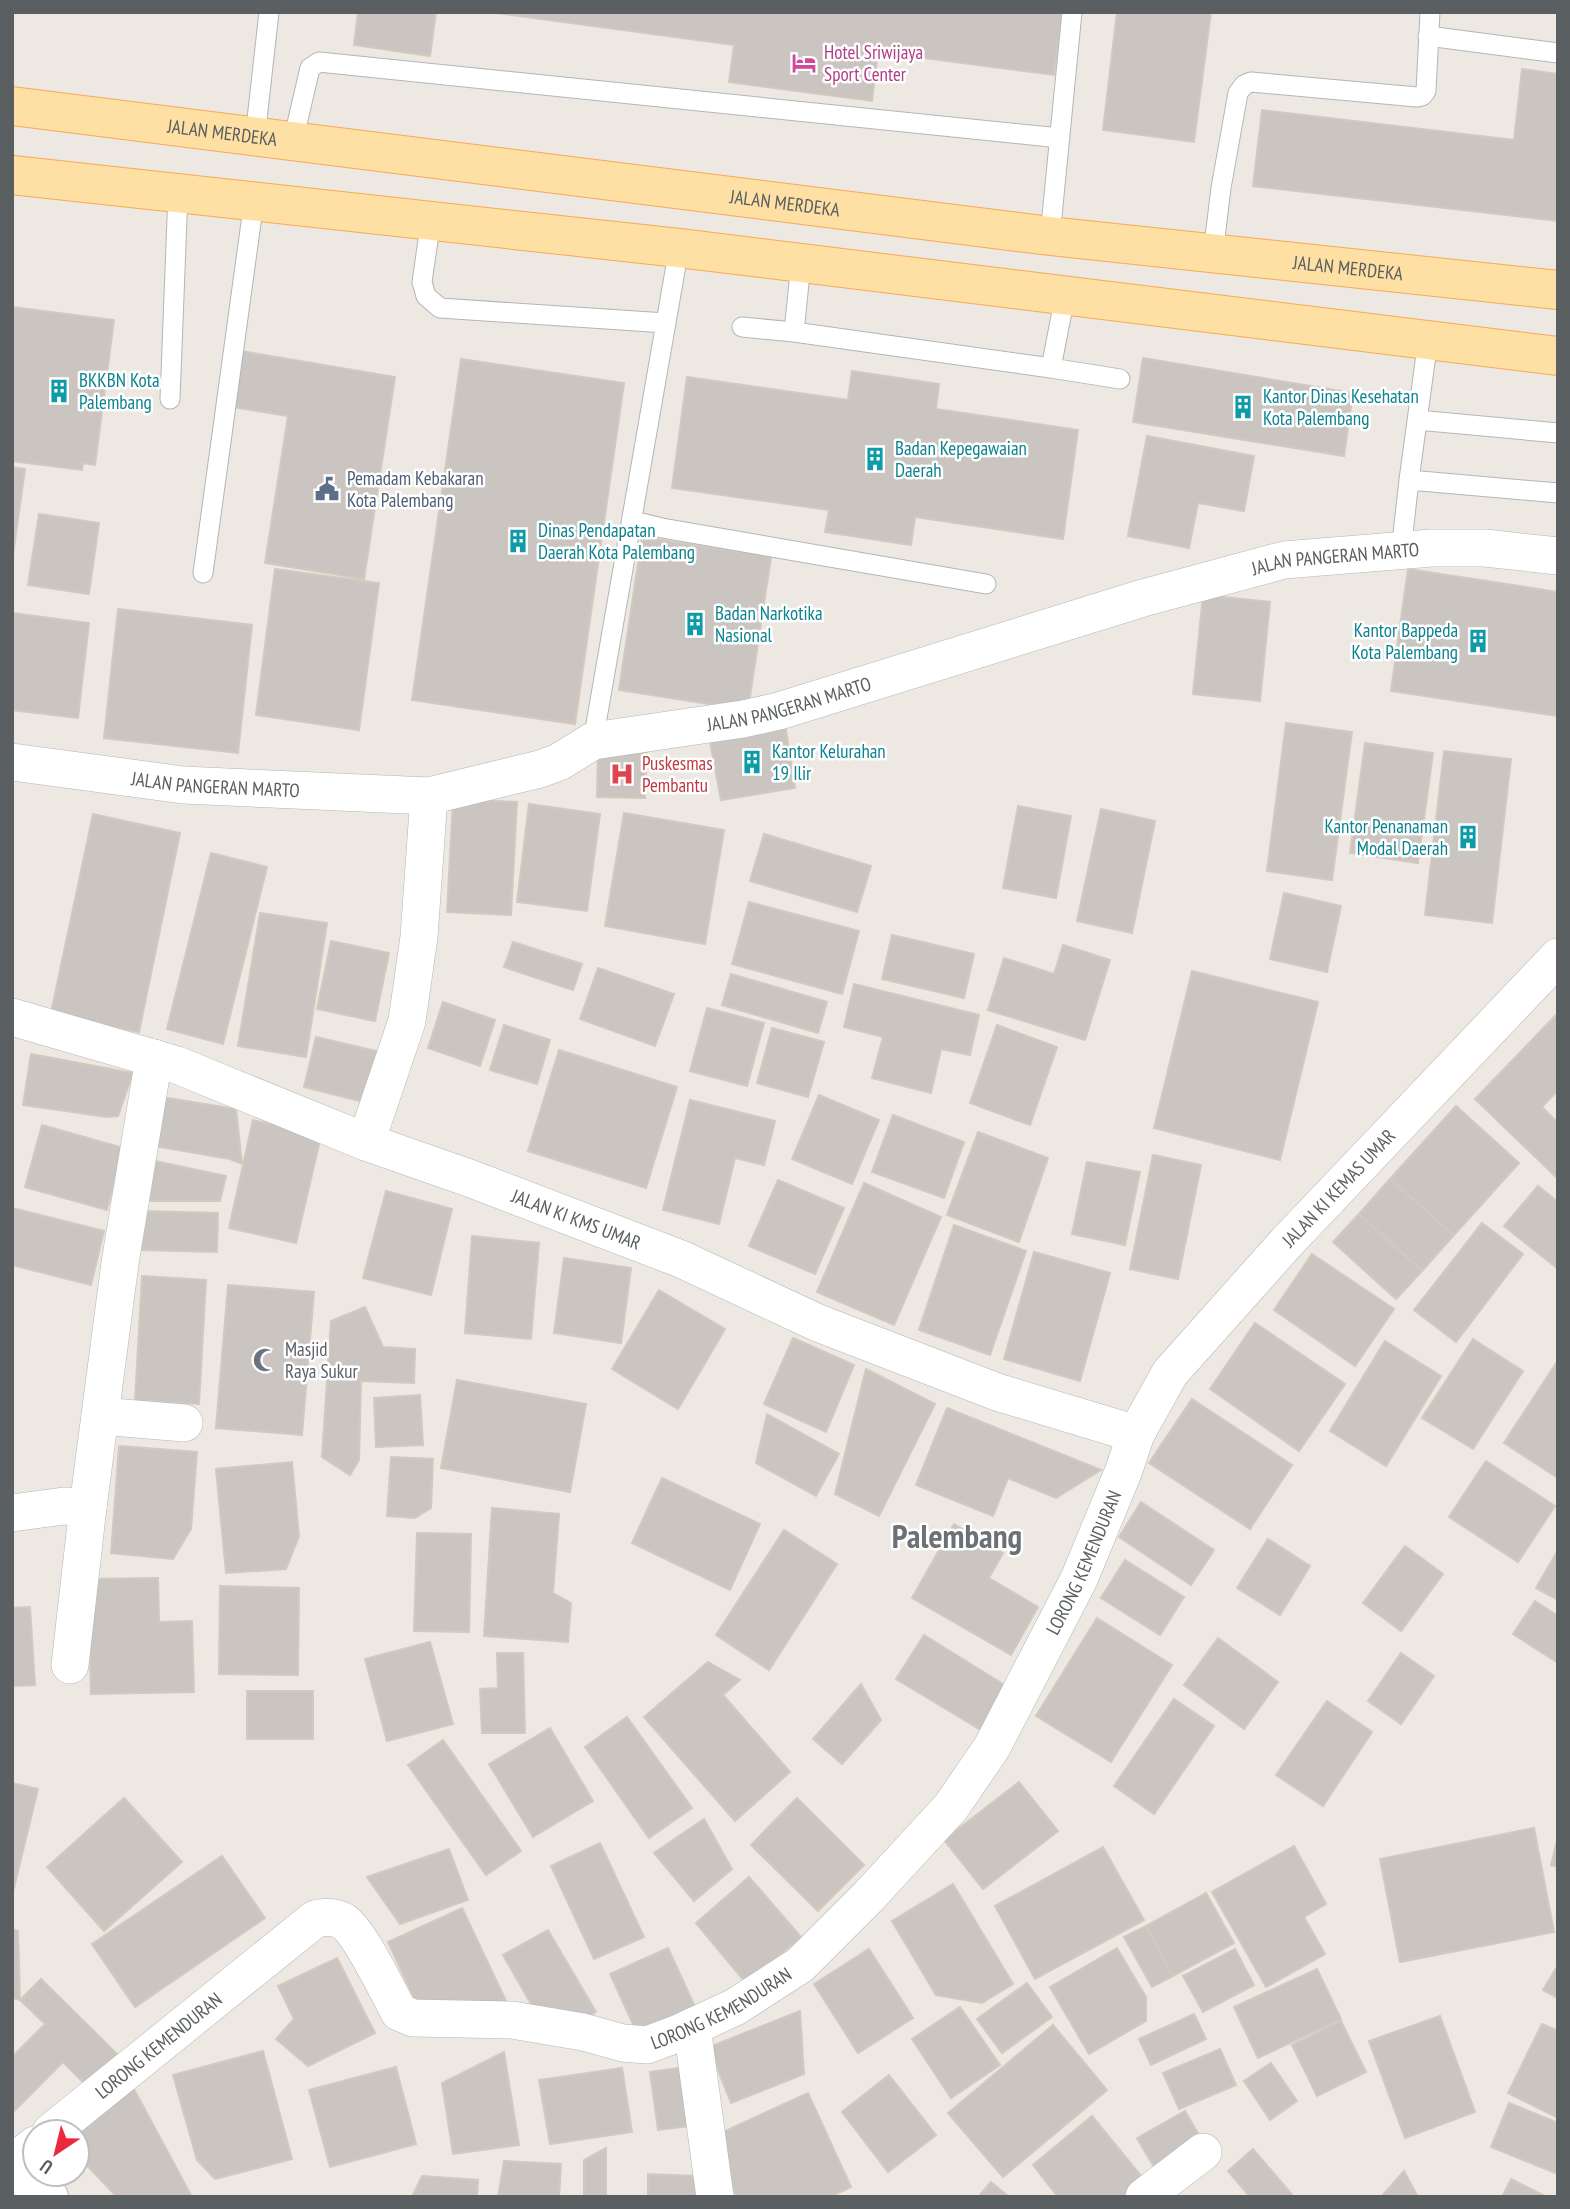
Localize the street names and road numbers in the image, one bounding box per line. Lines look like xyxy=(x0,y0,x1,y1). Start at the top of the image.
street label: JALAN MERDEKA xyxy=(165,113,279,151)
street label: JALAN MERDEKA xyxy=(728,184,841,222)
street label: JALAN MERDEKA xyxy=(1291,250,1404,285)
street label: JALAN PANGERAN MARTO xyxy=(1248,537,1420,580)
street label: JALAN PANGERAN MARTO xyxy=(704,671,874,736)
street label: JALAN PANGERAN MARTO xyxy=(129,766,300,802)
street label: JALAN KI KEMAS UMAR xyxy=(1276,1124,1400,1252)
street label: JALAN KI KMS UMAR xyxy=(507,1183,644,1255)
street label: LORONG KEMENDURAN xyxy=(1040,1487,1126,1639)
street label: LORONG KEMENDURAN xyxy=(647,1962,796,2054)
street label: LORONG KEMENDURAN xyxy=(90,1987,227,2104)

